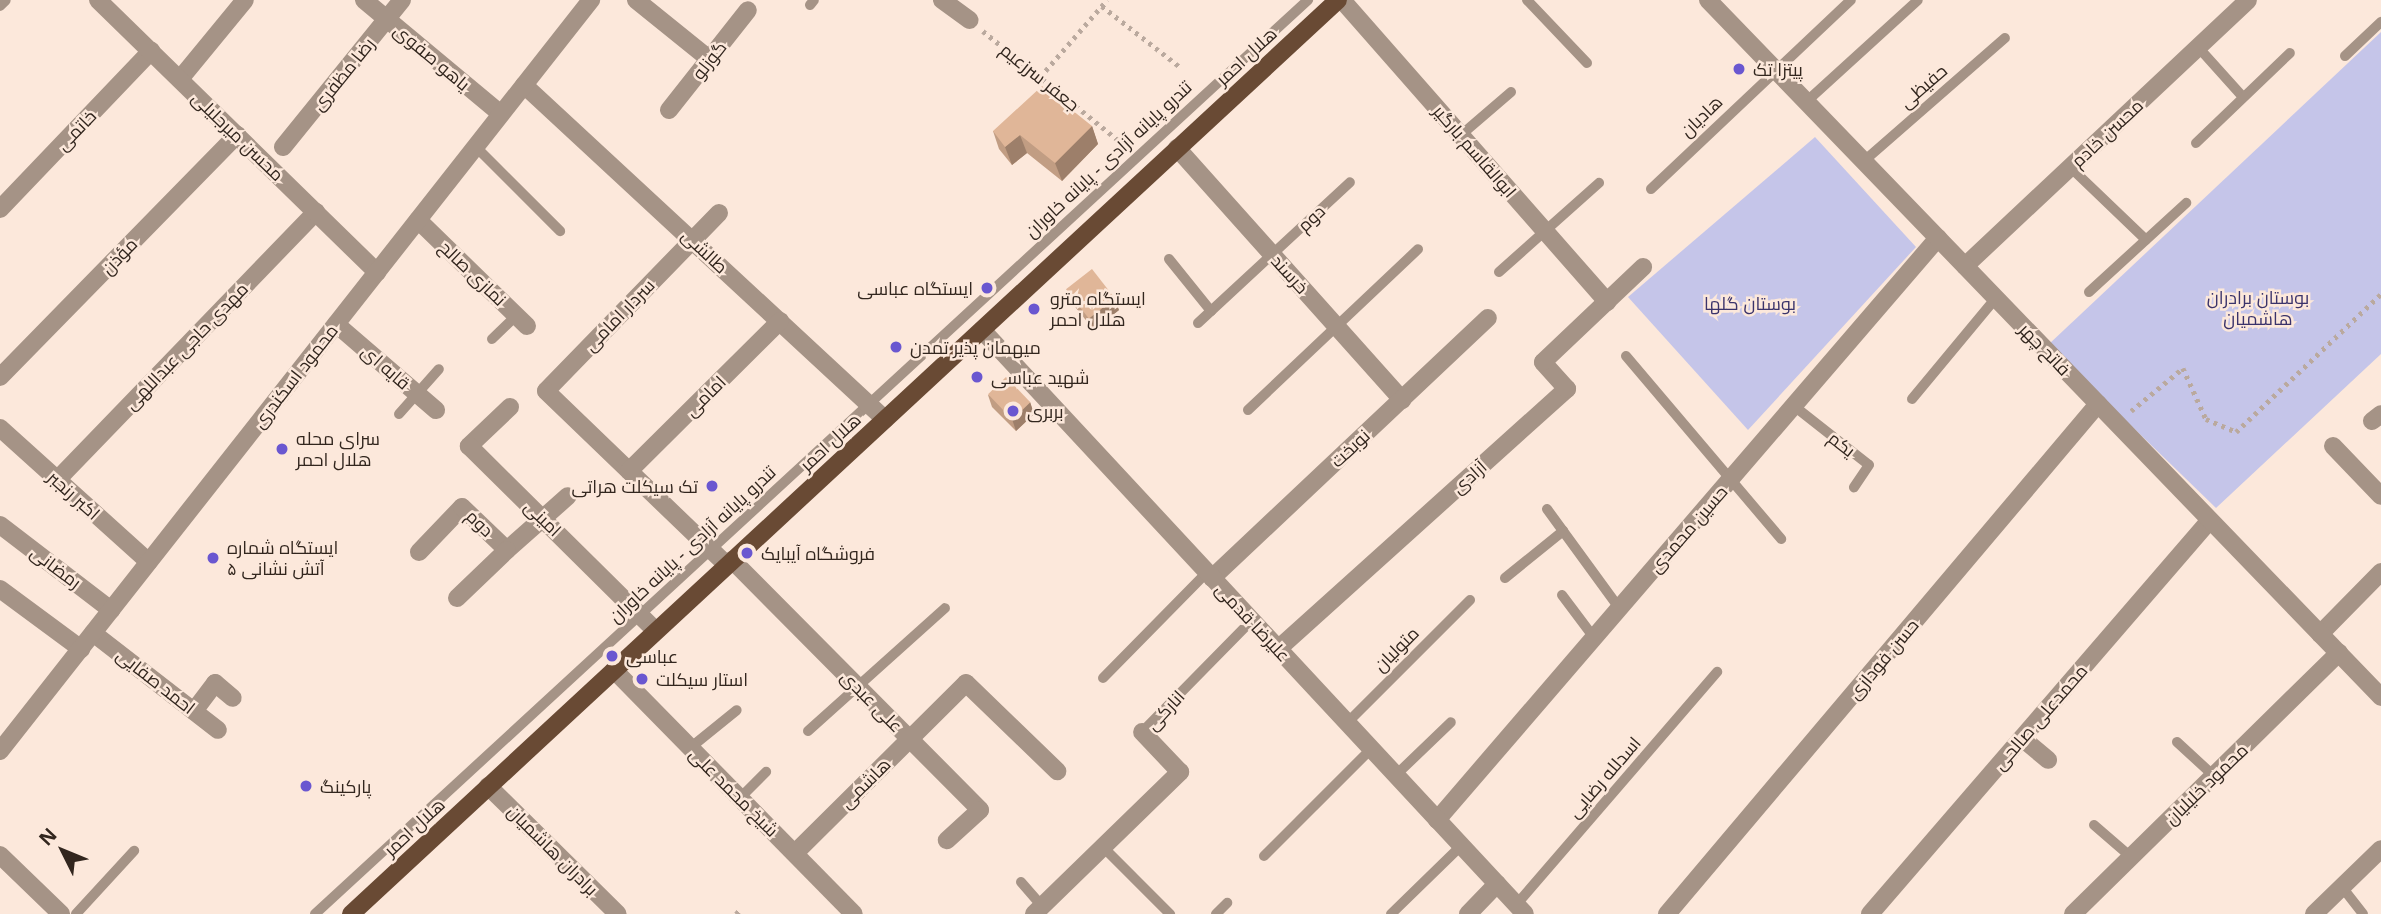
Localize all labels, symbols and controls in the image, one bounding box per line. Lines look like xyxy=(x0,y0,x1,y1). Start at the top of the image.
street label: یاهو صفوی xyxy=(390,19,474,95)
street label: هلال احمر xyxy=(1211,22,1281,90)
street label: رضا مظفری xyxy=(307,33,379,115)
street label: گوزلو xyxy=(687,37,731,83)
street label: جعفر سرزعیم xyxy=(996,39,1084,115)
place label: پیتزا تک xyxy=(1753,58,1803,80)
street label: حفیظی xyxy=(1895,59,1951,113)
marker: پیتزا تک xyxy=(1731,61,1747,77)
street label: تندرو پایانه آزادی - پایانه خاوران xyxy=(1020,76,1196,242)
street label: محسن میرجلیلی xyxy=(188,87,288,185)
street label: هادیان xyxy=(1675,91,1727,141)
street label: محسن خادم xyxy=(2067,94,2147,172)
street label: ابوالقاسم بارگیر xyxy=(1429,100,1521,202)
street label: خاتمی xyxy=(52,105,100,155)
street label: دوم xyxy=(1293,200,1329,236)
street label: طالشی xyxy=(678,224,732,278)
street label: مؤذن xyxy=(96,233,142,279)
street label: نمازی صالح xyxy=(435,236,511,310)
street label: خرسند xyxy=(1267,250,1313,298)
street label: سردار امامی xyxy=(579,274,659,356)
place label: ایستگاه عباسی xyxy=(857,277,973,299)
street label: مهدی حاجی عبداللهی xyxy=(120,278,252,414)
marker: ایستگاه عباسی xyxy=(979,280,995,296)
park label: بوستان برادران هاشمیان xyxy=(2207,287,2309,330)
place label: ایستگاه مترو هلال احمر xyxy=(1050,288,1146,330)
park label: بوستان گلها xyxy=(1704,292,1796,314)
marker: ایستگاه مترو هلال احمر xyxy=(1024,299,1044,319)
street label: فاتح چهر xyxy=(2015,318,2075,380)
street label: محمود اسکندری xyxy=(248,320,342,432)
place label: میهمان پذیر تمدن xyxy=(910,336,1041,358)
marker: میهمان پذیر تمدن xyxy=(888,339,904,355)
street label: قایه ای xyxy=(357,340,415,394)
place label: شهید عباسی xyxy=(991,366,1089,388)
marker: شهید عباسی xyxy=(969,369,985,385)
street label: امامی xyxy=(680,371,730,421)
place label: بربری xyxy=(1027,400,1064,422)
marker: بربری xyxy=(1005,403,1021,419)
street label: هلال احمر xyxy=(795,408,865,476)
street label: نوبخت xyxy=(1326,425,1374,471)
street label: یکم xyxy=(1824,427,1860,461)
place label: سرای محله هلال احمر xyxy=(296,428,380,471)
marker: سرای محله هلال احمر xyxy=(274,441,290,457)
street label: آزادی xyxy=(1447,456,1491,498)
street label: تندرو پایانه آزادی - پایانه خاوران xyxy=(604,461,780,627)
street label: اکبر رنجبر xyxy=(44,466,104,524)
place label: تک سیکلت هراتی xyxy=(572,475,698,497)
marker: تک سیکلت هراتی xyxy=(704,478,720,494)
street label: حسین محمدی xyxy=(1644,481,1732,577)
street label: امینی xyxy=(520,495,566,541)
street label: دوم xyxy=(462,505,498,541)
place label: ایستگاه شماره ۵ آتش نشانی xyxy=(227,537,338,580)
street label: رمضانی xyxy=(26,541,86,593)
place label: فروشگاه آیبایک xyxy=(761,542,875,564)
marker: فروشگاه آیبایک xyxy=(739,545,755,561)
marker: ایستگاه شماره ۵ آتش نشانی xyxy=(205,550,221,566)
street label: علیرضا قدمی xyxy=(1211,578,1295,666)
street label: حسن فودازی xyxy=(1843,614,1923,704)
street label: متولیان xyxy=(1369,622,1423,676)
street label: احمد صفایی xyxy=(112,644,200,718)
place label: عباسی xyxy=(626,645,678,667)
marker: عباسی xyxy=(604,648,620,664)
street label: محمدعلی صالحی xyxy=(1988,660,2092,774)
street label: علی عبدی xyxy=(837,666,907,736)
place label: استار سیکلت xyxy=(656,668,748,690)
marker: استار سیکلت xyxy=(634,671,650,687)
street label: انارکی xyxy=(1141,686,1189,734)
street label: اسدلله رضایی xyxy=(1563,732,1645,822)
street label: محمود خلیلیان xyxy=(2160,739,2252,829)
street label: شیخ محمد علی xyxy=(685,743,783,841)
street label: هاشمی xyxy=(835,753,895,813)
place label: پارکینگ xyxy=(320,775,371,797)
marker: پارکینگ xyxy=(298,778,314,794)
street label: هلال احمر xyxy=(379,793,449,861)
street label: برادران هاشمیان xyxy=(503,800,603,900)
north arrow xyxy=(28,816,98,886)
text: N xyxy=(33,822,62,851)

